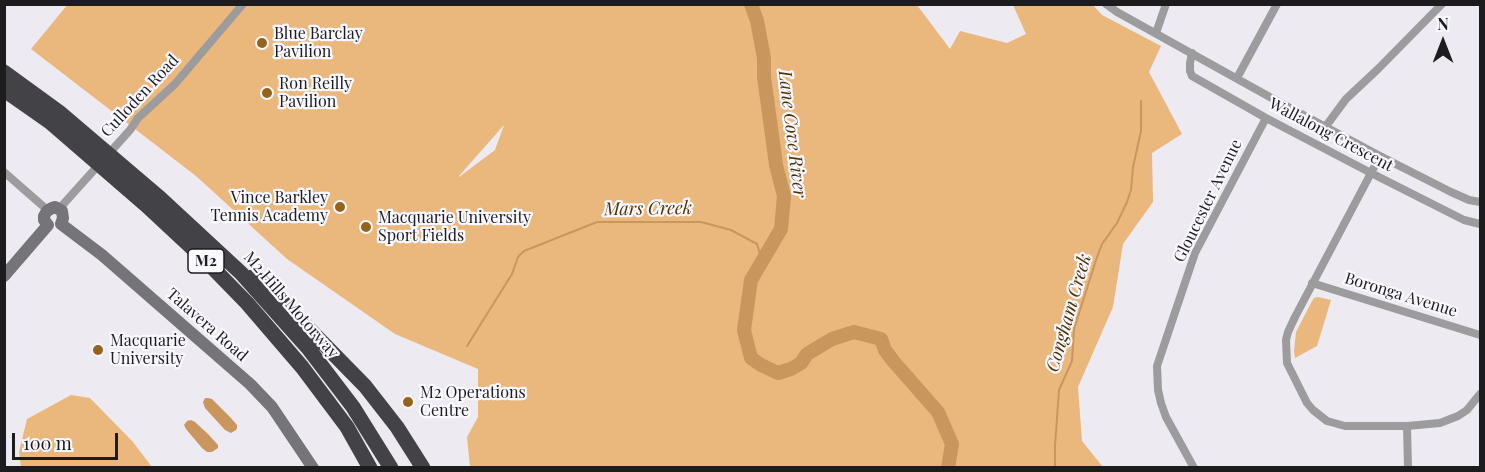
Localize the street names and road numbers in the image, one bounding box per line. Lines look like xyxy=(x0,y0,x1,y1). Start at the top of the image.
street label: Culloden Road xyxy=(97,51,183,141)
street label: Wallalong Crescent xyxy=(1266,94,1396,176)
street label: Gloucester Avenue xyxy=(1170,136,1246,266)
street label: M2 Hills Motorway xyxy=(240,248,342,362)
road number: M2 xyxy=(188,249,224,273)
street label: Boronga Avenue xyxy=(1342,269,1460,321)
street label: Talavera Road xyxy=(162,284,252,366)

